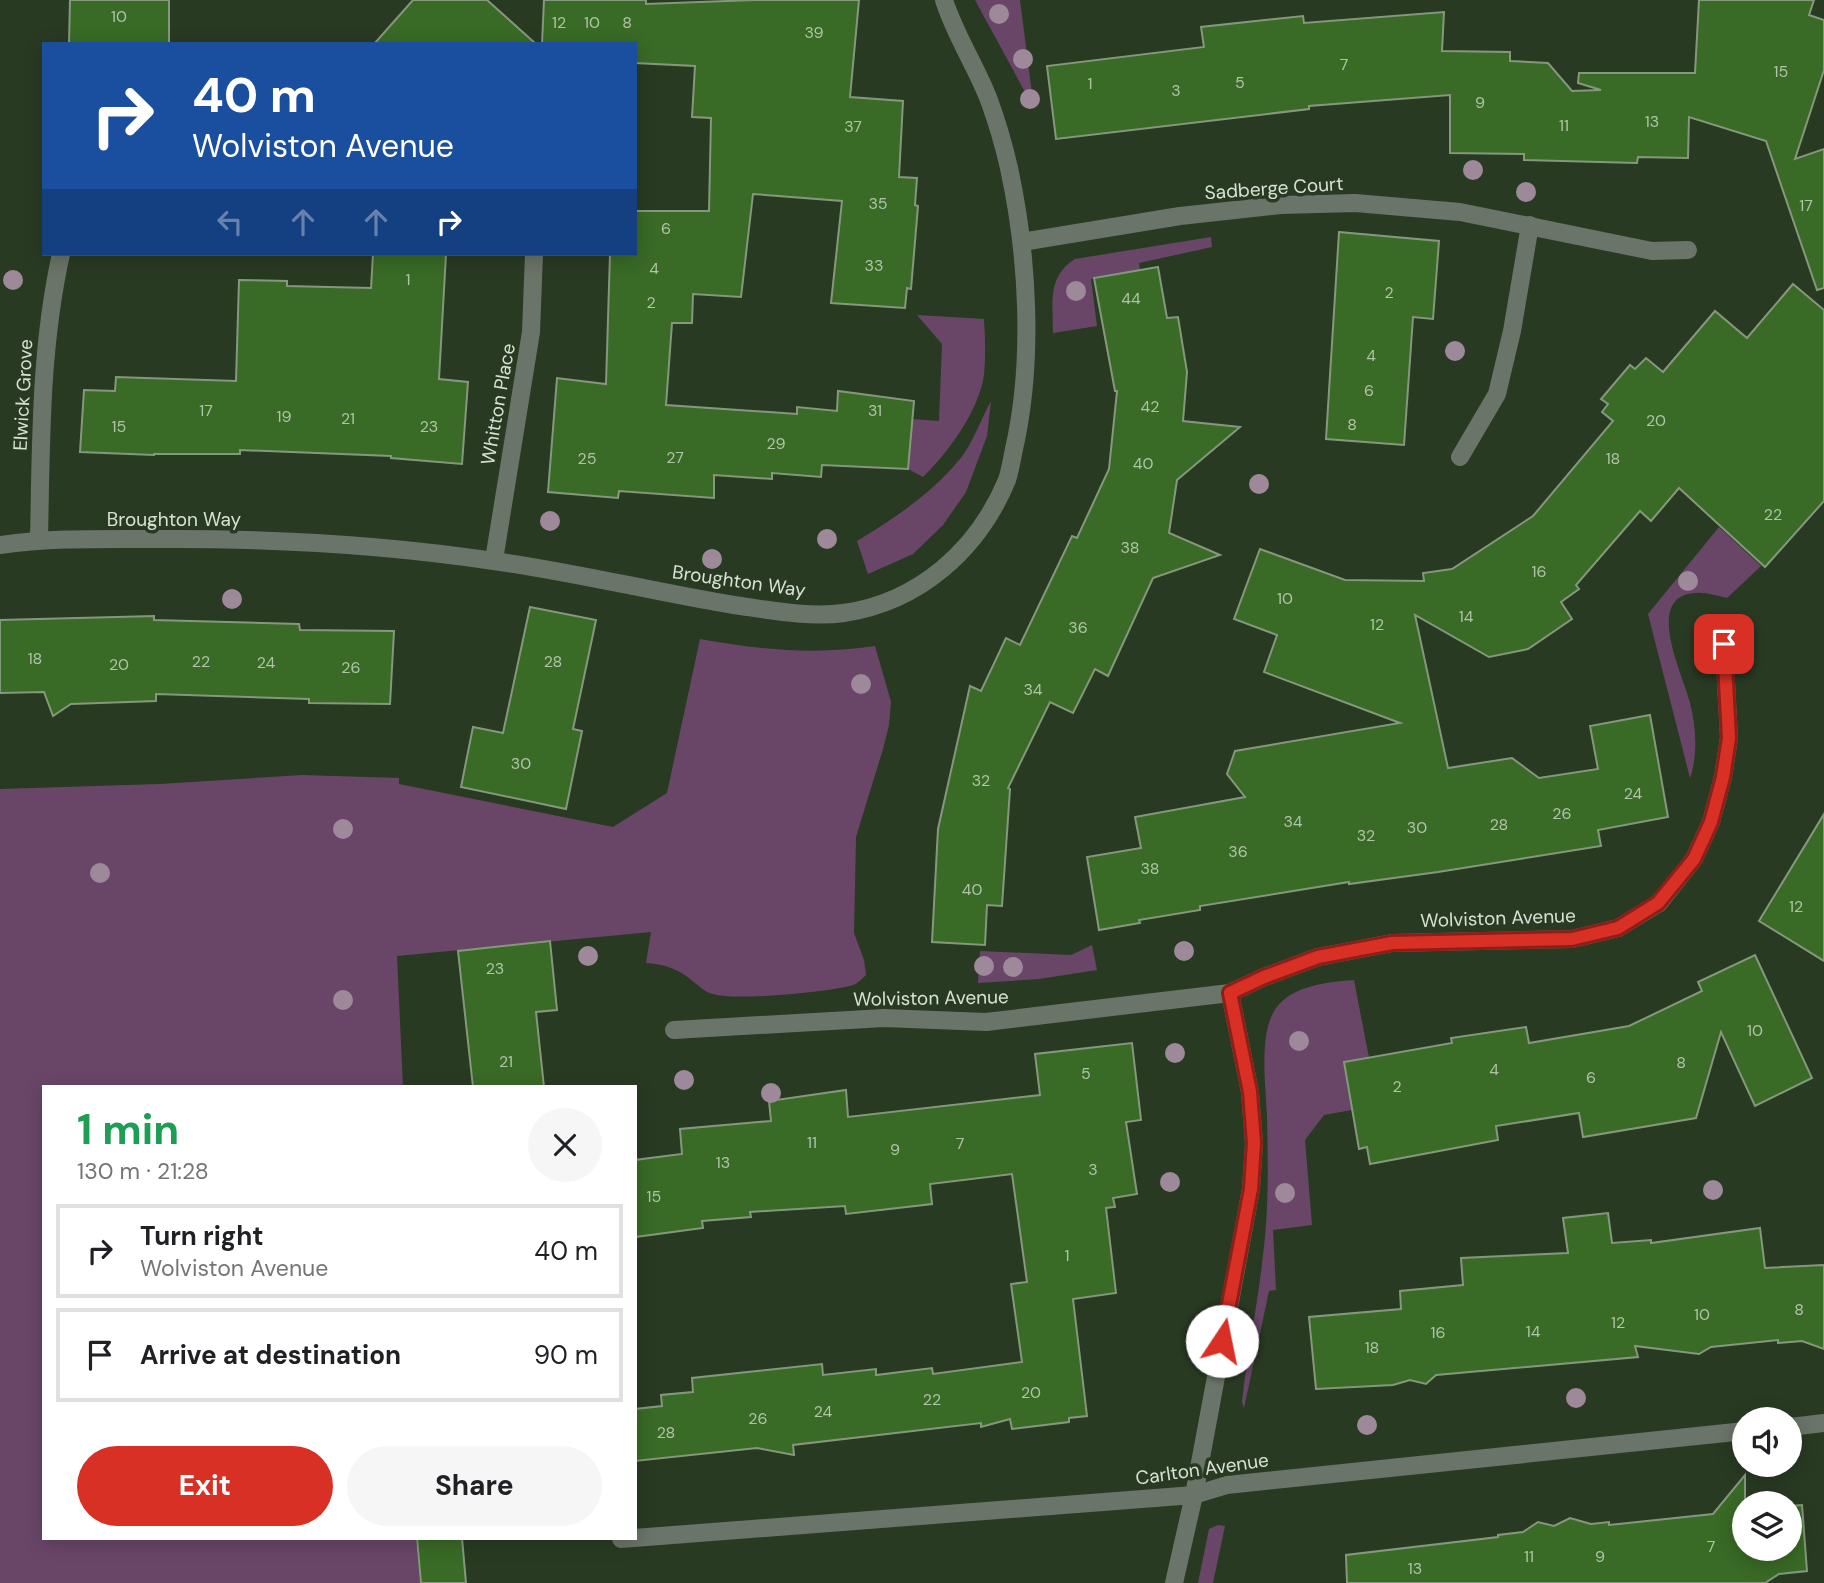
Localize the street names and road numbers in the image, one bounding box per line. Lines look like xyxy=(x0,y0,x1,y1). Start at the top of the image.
street label: Sadberge Court xyxy=(1204,171,1344,205)
street label: Elwick Grove xyxy=(8,339,38,451)
street label: Whitton Place xyxy=(475,341,521,467)
street label: Broughton Way xyxy=(107,507,242,532)
street label: Broughton Way xyxy=(671,559,808,603)
street label: Wolviston Avenue xyxy=(1420,903,1576,933)
street label: Wolviston Avenue xyxy=(853,984,1009,1012)
street label: Carlton Avenue xyxy=(1134,1447,1270,1491)

